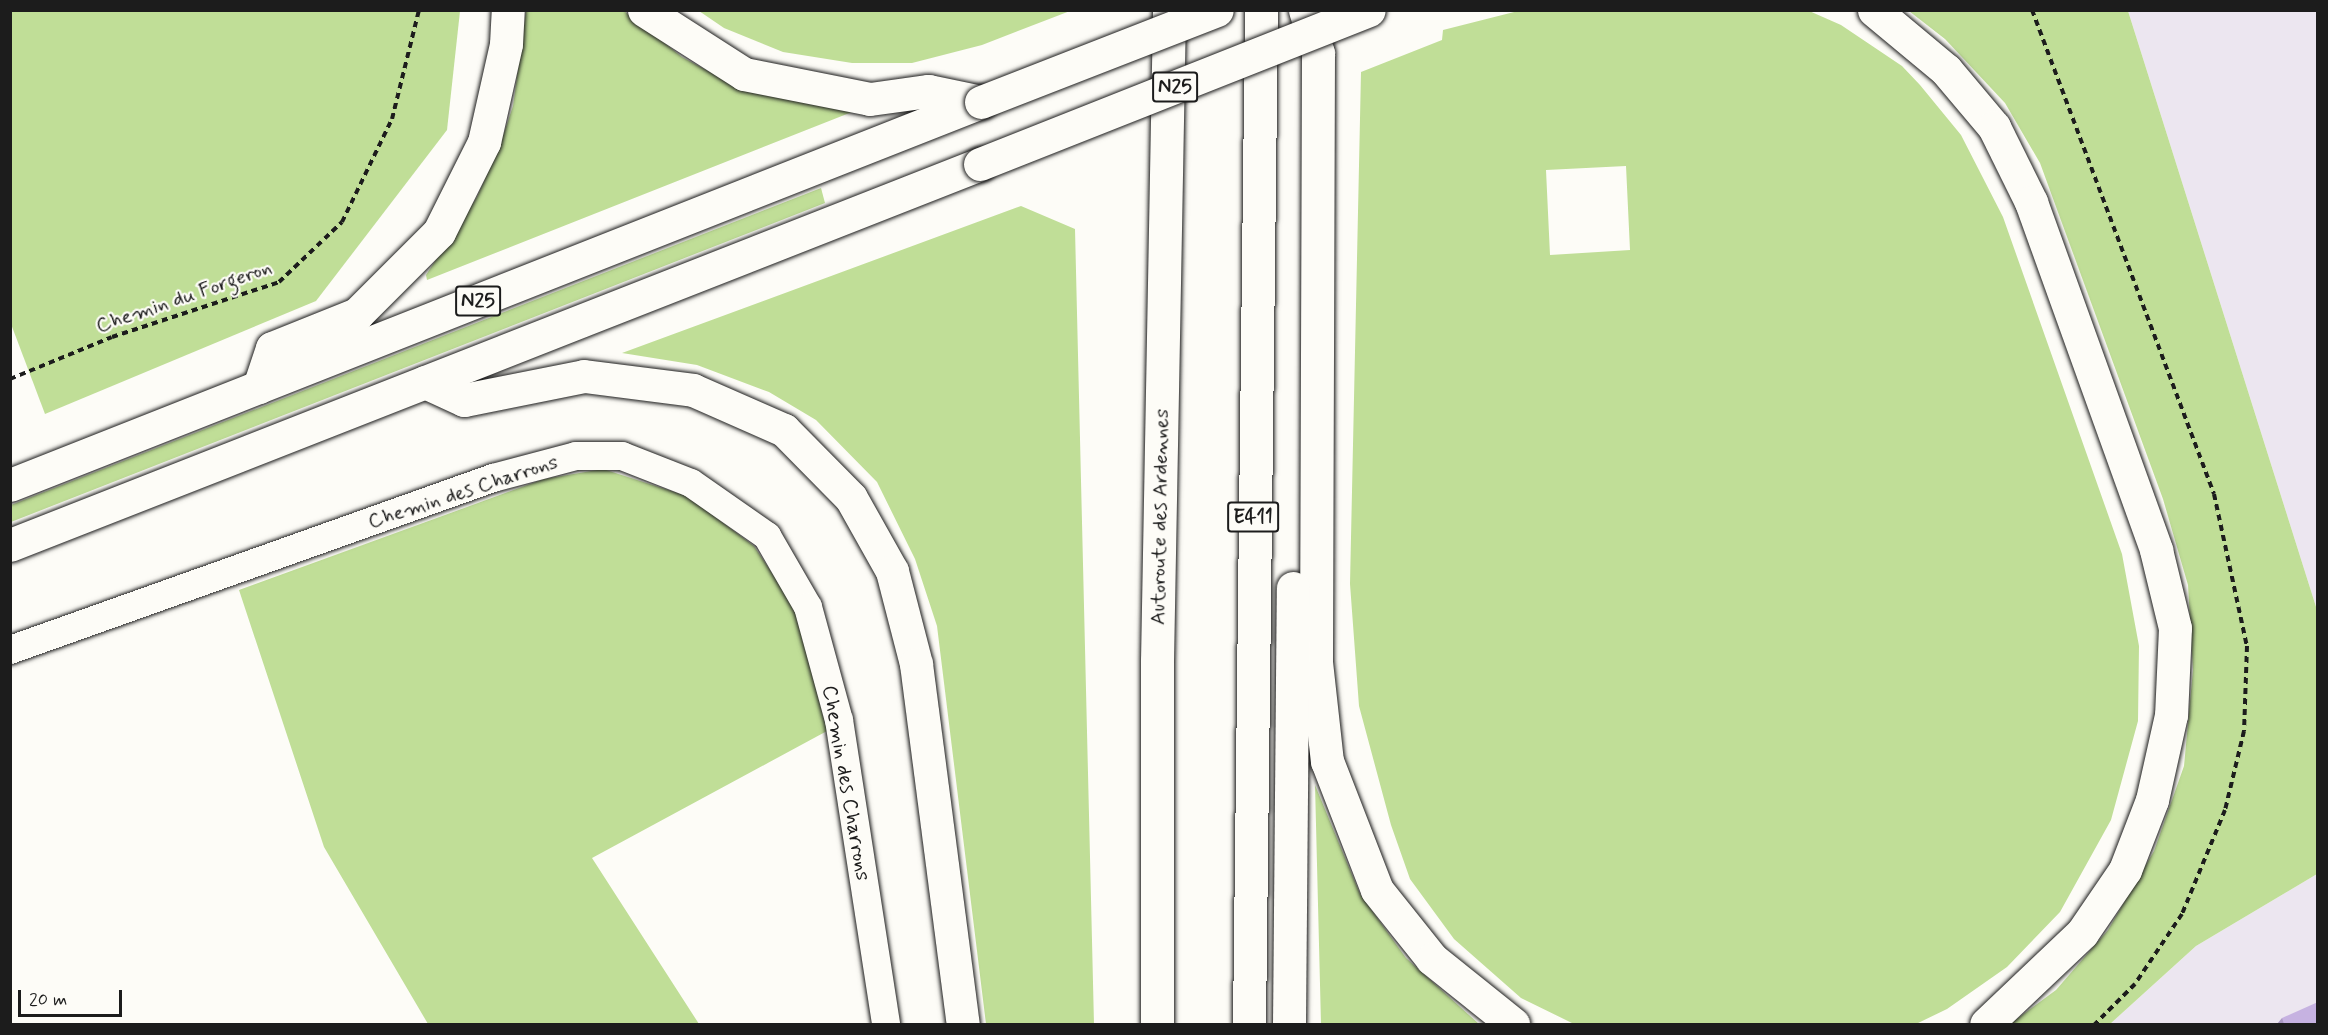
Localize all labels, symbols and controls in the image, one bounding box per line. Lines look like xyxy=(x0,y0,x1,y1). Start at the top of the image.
road number: N25 xyxy=(1151,70,1199,104)
street label: Chemin du Forgeron xyxy=(94,256,274,338)
road number: N25 xyxy=(454,284,502,318)
street label: Autoroute des Ardennes xyxy=(1146,408,1174,626)
street label: Chemin des Charrons xyxy=(365,449,561,535)
road number: E411 xyxy=(1226,500,1280,534)
street label: Chemin des Charrons xyxy=(816,683,876,883)
scale bar xyxy=(21,978,124,1016)
text: 20 m xyxy=(29,988,67,1012)

